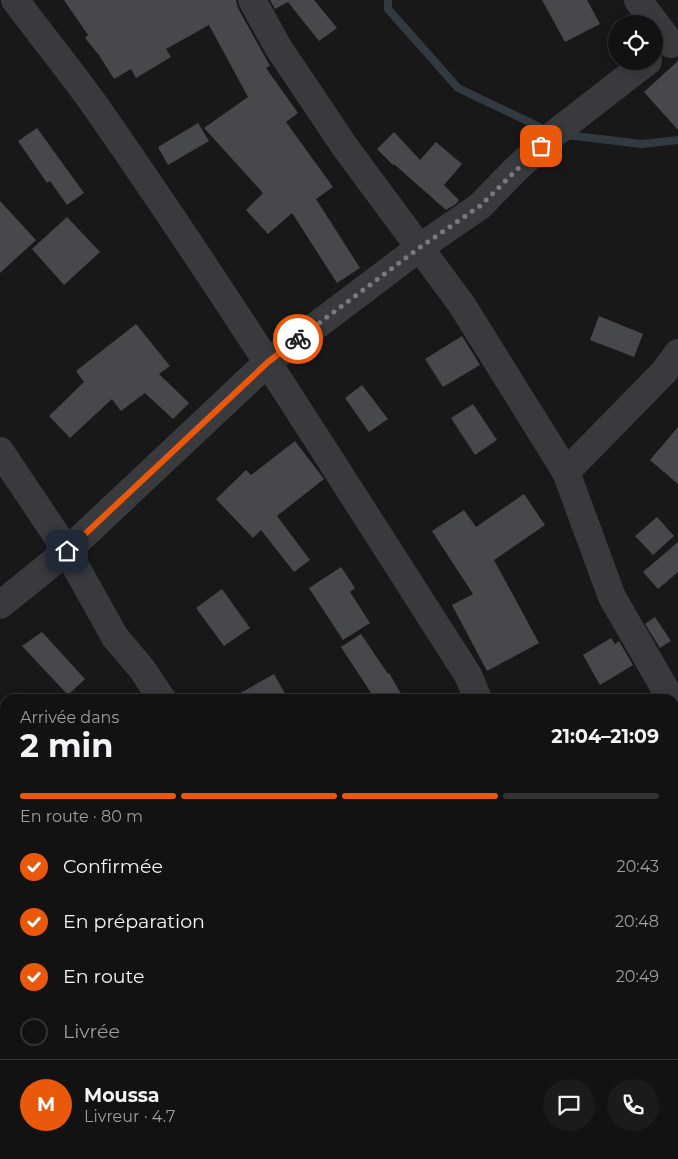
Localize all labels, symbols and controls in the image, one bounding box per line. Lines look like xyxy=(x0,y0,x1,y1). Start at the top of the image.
map controls xyxy=(608,15,663,70)
button: locate xyxy=(608,15,663,70)
pin xyxy=(520,125,562,167)
icon: bag xyxy=(527,132,555,160)
courier xyxy=(273,314,323,364)
icon: bike xyxy=(284,325,312,353)
pin xyxy=(46,530,88,572)
icon: home xyxy=(53,537,81,565)
text: Arrivée dans xyxy=(20,708,119,727)
text: 21:04–21:09 xyxy=(551,725,659,748)
text: 2 min xyxy=(20,726,113,765)
text: En route · 80 m xyxy=(20,807,143,826)
icon: check xyxy=(20,853,48,881)
text: Confirmée xyxy=(63,855,163,878)
text: 20:43 xyxy=(617,857,659,876)
icon: check xyxy=(20,908,48,936)
text: En préparation xyxy=(63,910,205,933)
text: 20:48 xyxy=(615,912,659,931)
icon: check xyxy=(20,963,48,991)
text: En route xyxy=(63,965,144,988)
text: 20:49 xyxy=(616,967,659,986)
text: Livrée xyxy=(63,1020,120,1043)
button: chat xyxy=(543,1079,595,1131)
button: phone xyxy=(607,1079,659,1131)
text: Moussa xyxy=(84,1084,160,1107)
text: M xyxy=(37,1093,55,1116)
text: Livreur · 4.7 xyxy=(84,1107,175,1126)

